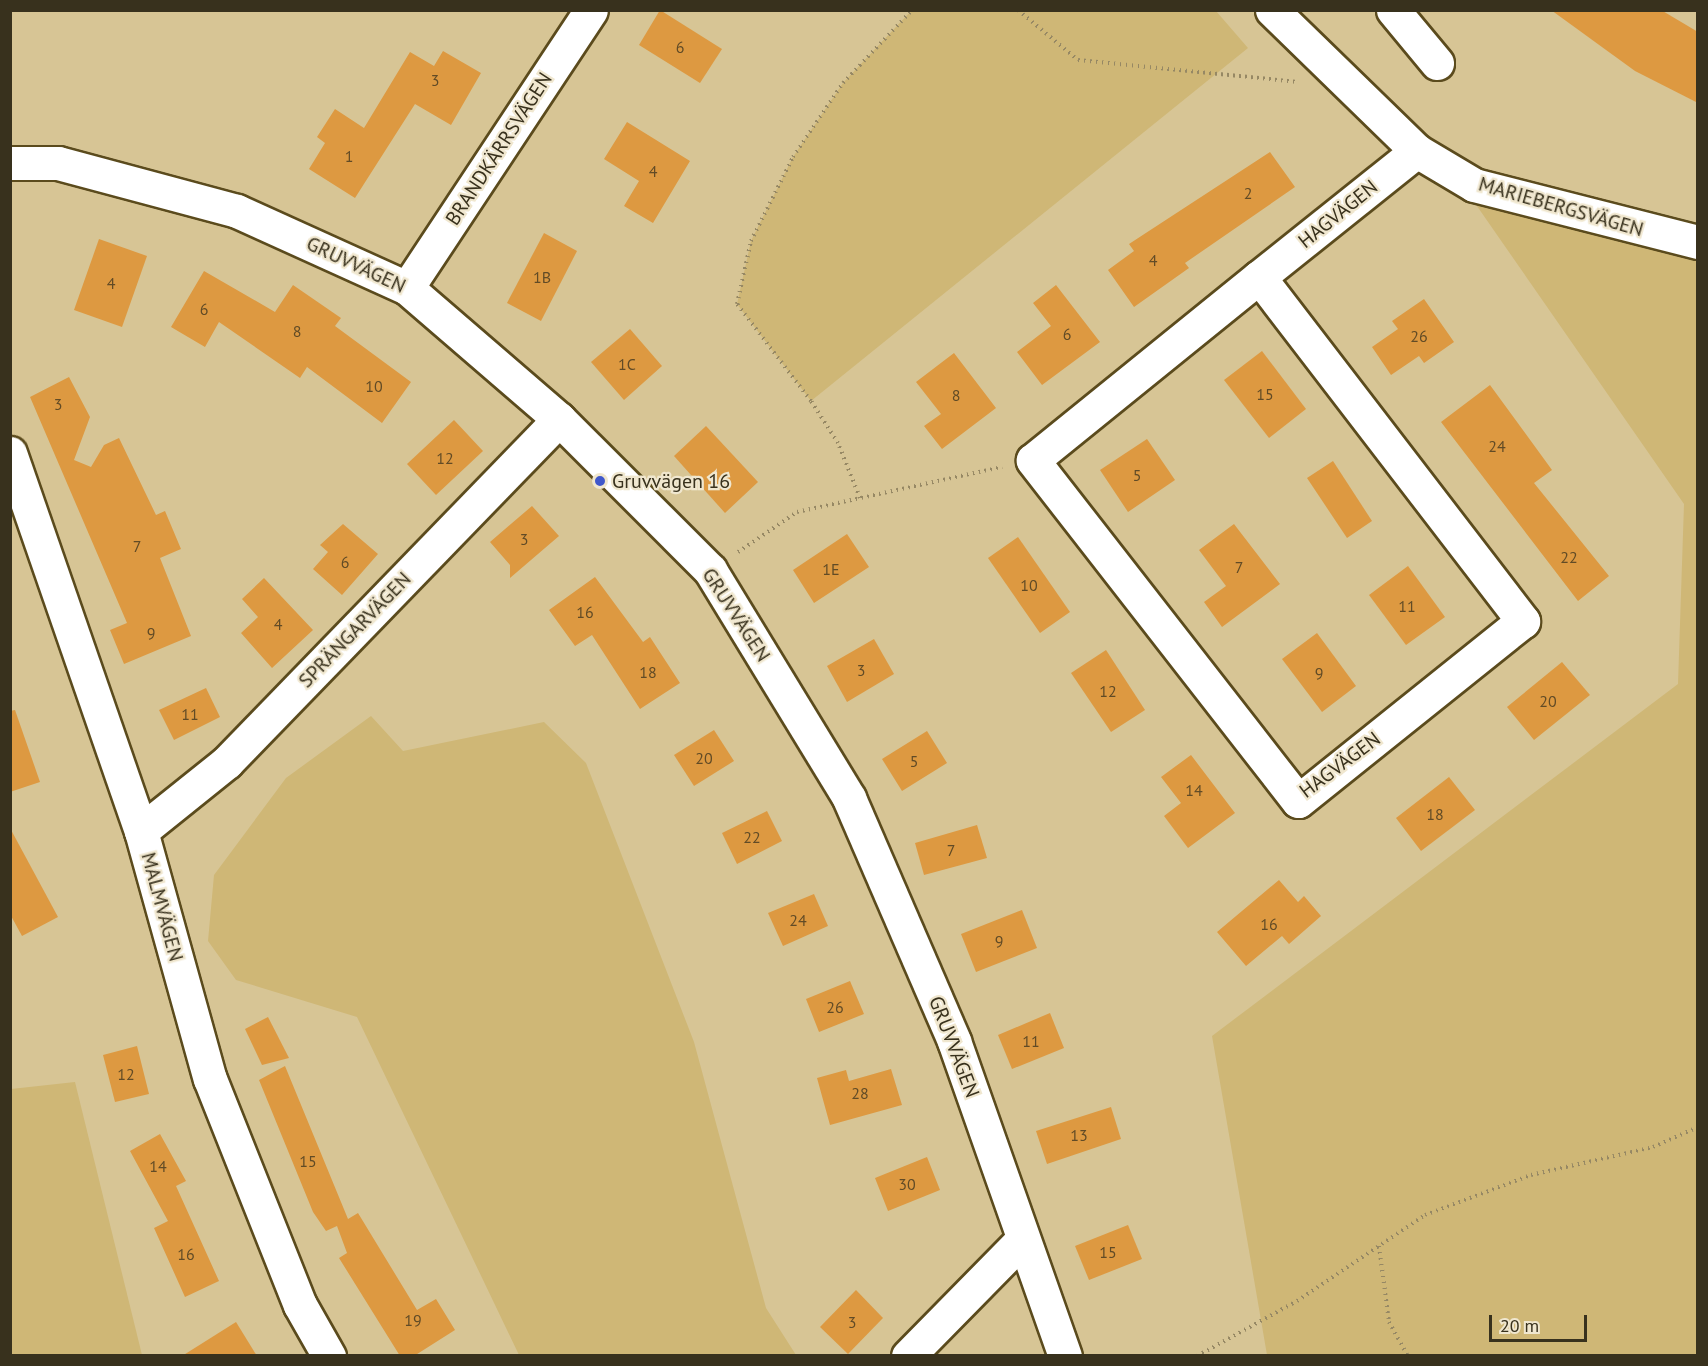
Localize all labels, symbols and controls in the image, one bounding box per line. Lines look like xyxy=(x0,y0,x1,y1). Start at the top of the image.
house number: 6 xyxy=(676,37,684,57)
street label: BRANDKÄRRSVÄGEN xyxy=(441,68,557,230)
house number: 3 xyxy=(431,70,439,90)
house number: 1 xyxy=(345,146,353,166)
house number: 4 xyxy=(649,161,657,181)
street label: MARIEBERGSVÄGEN xyxy=(1476,172,1646,242)
street label: HAGVÄGEN xyxy=(1294,175,1382,253)
house number: 2 xyxy=(1244,183,1252,203)
street label: GRUVVÄGEN xyxy=(303,232,409,298)
house number: 4 xyxy=(1149,250,1157,270)
house number: 1B xyxy=(533,267,551,287)
house number: 4 xyxy=(107,273,115,293)
house number: 6 xyxy=(200,299,208,319)
house number: 8 xyxy=(293,321,301,341)
house number: 6 xyxy=(1063,324,1071,344)
house number: 26 xyxy=(1410,326,1428,346)
house number: 1C xyxy=(618,354,636,374)
house number: 10 xyxy=(365,376,383,396)
house number: 15 xyxy=(1256,384,1274,404)
house number: 8 xyxy=(952,385,960,405)
house number: 3 xyxy=(54,394,62,414)
house number: 24 xyxy=(1488,436,1506,456)
house number: 12 xyxy=(436,448,454,468)
house number: 5 xyxy=(1133,465,1141,485)
place label: Gruvvägen 16 xyxy=(612,469,730,493)
marker: Gruvvägen 16 xyxy=(593,474,607,488)
house number: 3 xyxy=(520,529,528,549)
house number: 7 xyxy=(133,536,141,556)
house number: 22 xyxy=(1560,547,1578,567)
house number: 6 xyxy=(341,552,349,572)
house number: 7 xyxy=(1235,557,1243,577)
house number: 1E xyxy=(822,559,840,579)
street label: GRUVVÄGEN xyxy=(697,564,775,666)
street label: SPRÄNGARVÄGEN xyxy=(294,567,416,693)
house number: 10 xyxy=(1020,575,1038,595)
house number: 11 xyxy=(1398,596,1416,616)
house number: 16 xyxy=(576,602,594,622)
house number: 4 xyxy=(274,614,282,634)
house number: 9 xyxy=(147,623,155,643)
house number: 3 xyxy=(857,660,865,680)
house number: 18 xyxy=(639,662,657,682)
house number: 9 xyxy=(1315,663,1323,683)
house number: 12 xyxy=(1099,681,1117,701)
house number: 20 xyxy=(1539,691,1557,711)
house number: 11 xyxy=(181,704,199,724)
street label: HAGVÄGEN xyxy=(1295,727,1385,803)
house number: 20 xyxy=(695,748,713,768)
house number: 5 xyxy=(910,751,918,771)
house number: 14 xyxy=(1185,780,1203,800)
house number: 18 xyxy=(1426,804,1444,824)
house number: 22 xyxy=(743,827,761,847)
house number: 7 xyxy=(947,840,955,860)
street label: MALMVÄGEN xyxy=(136,850,188,964)
house number: 24 xyxy=(789,910,807,930)
house number: 16 xyxy=(1260,914,1278,934)
house number: 9 xyxy=(995,931,1003,951)
street label: GRUVVÄGEN xyxy=(924,993,984,1101)
house number: 26 xyxy=(826,997,844,1017)
house number: 11 xyxy=(1022,1031,1040,1051)
house number: 12 xyxy=(117,1064,135,1084)
house number: 28 xyxy=(851,1083,869,1103)
house number: 13 xyxy=(1070,1125,1088,1145)
house number: 15 xyxy=(299,1151,317,1171)
house number: 14 xyxy=(149,1156,167,1176)
house number: 30 xyxy=(898,1174,916,1194)
house number: 15 xyxy=(1099,1242,1117,1262)
house number: 16 xyxy=(177,1244,195,1264)
scale bar xyxy=(1492,1303,1590,1341)
house number: 19 xyxy=(404,1310,422,1330)
house number: 3 xyxy=(848,1312,856,1332)
text: 20 m xyxy=(1500,1314,1539,1337)

